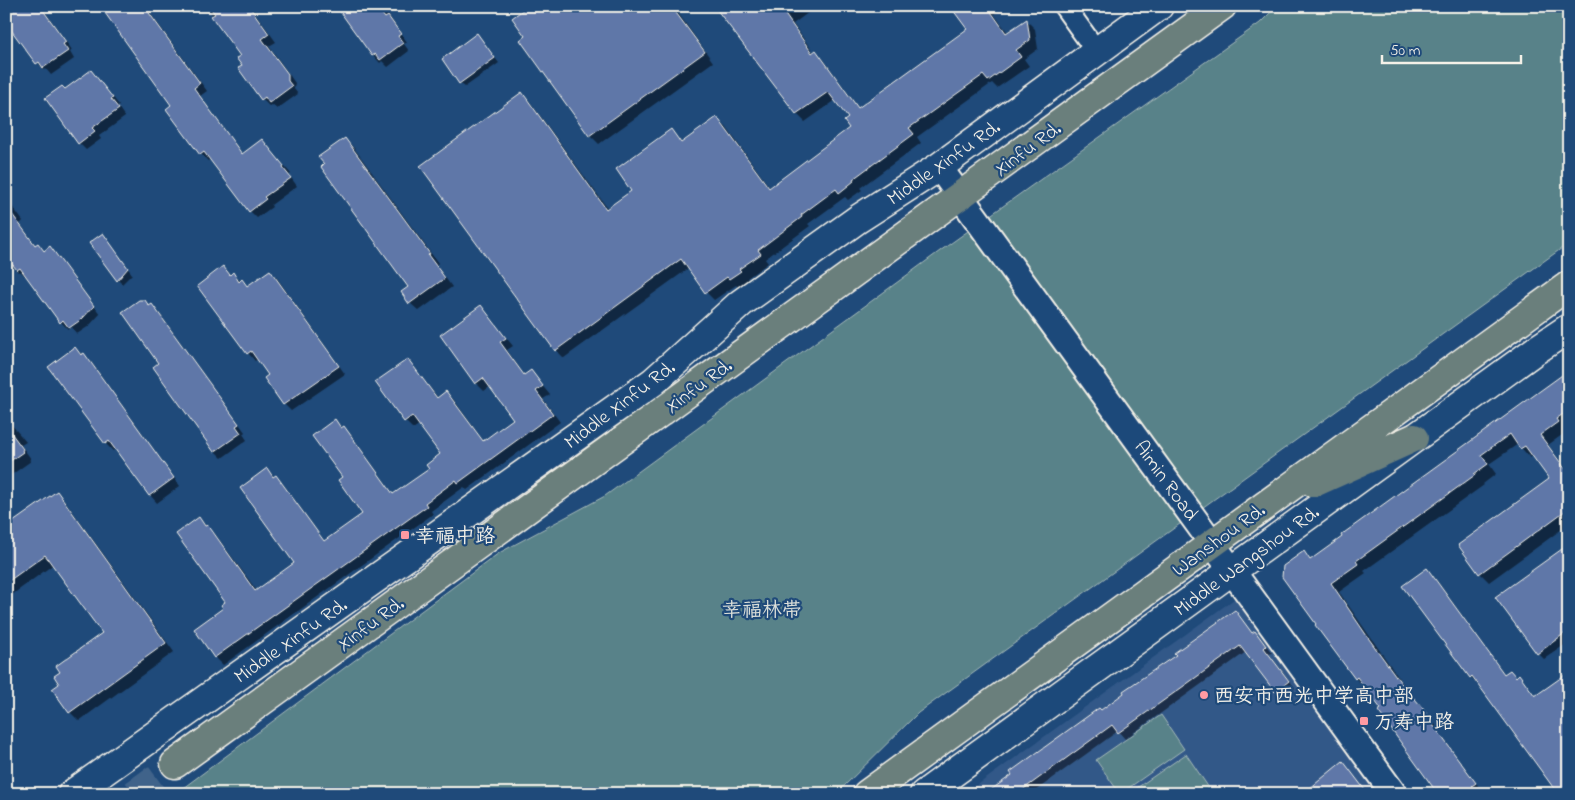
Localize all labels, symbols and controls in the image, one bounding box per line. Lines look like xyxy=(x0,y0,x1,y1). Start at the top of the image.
scale bar xyxy=(1382,32,1521,64)
text: 50 m xyxy=(1390,40,1421,62)
street label: Middle Xinfu Rd. xyxy=(882,114,1007,214)
street label: Xinfu Rd. xyxy=(989,116,1068,184)
street label: Xinfu Rd. xyxy=(660,353,739,421)
street label: Middle Xinfu Rd. xyxy=(559,355,682,457)
street label: Aimin Road xyxy=(1126,435,1204,528)
street label: Wanshou Rd. xyxy=(1167,497,1272,585)
street label: Middle Wangshou Rd. xyxy=(1169,499,1327,626)
place label: 幸福中路 xyxy=(415,523,496,552)
marker: 幸福中路 xyxy=(399,529,411,541)
street label: Xinfu Rd. xyxy=(332,591,411,659)
street label: Middle Xinfu Rd. xyxy=(229,592,354,692)
park label: 幸福林带 xyxy=(722,597,802,626)
place label: 西安市西光中学高中部 xyxy=(1214,683,1414,712)
marker: 西安市西光中学高中部 xyxy=(1198,689,1210,701)
place label: 万寿中路 xyxy=(1374,709,1455,738)
marker: 万寿中路 xyxy=(1358,715,1370,727)

